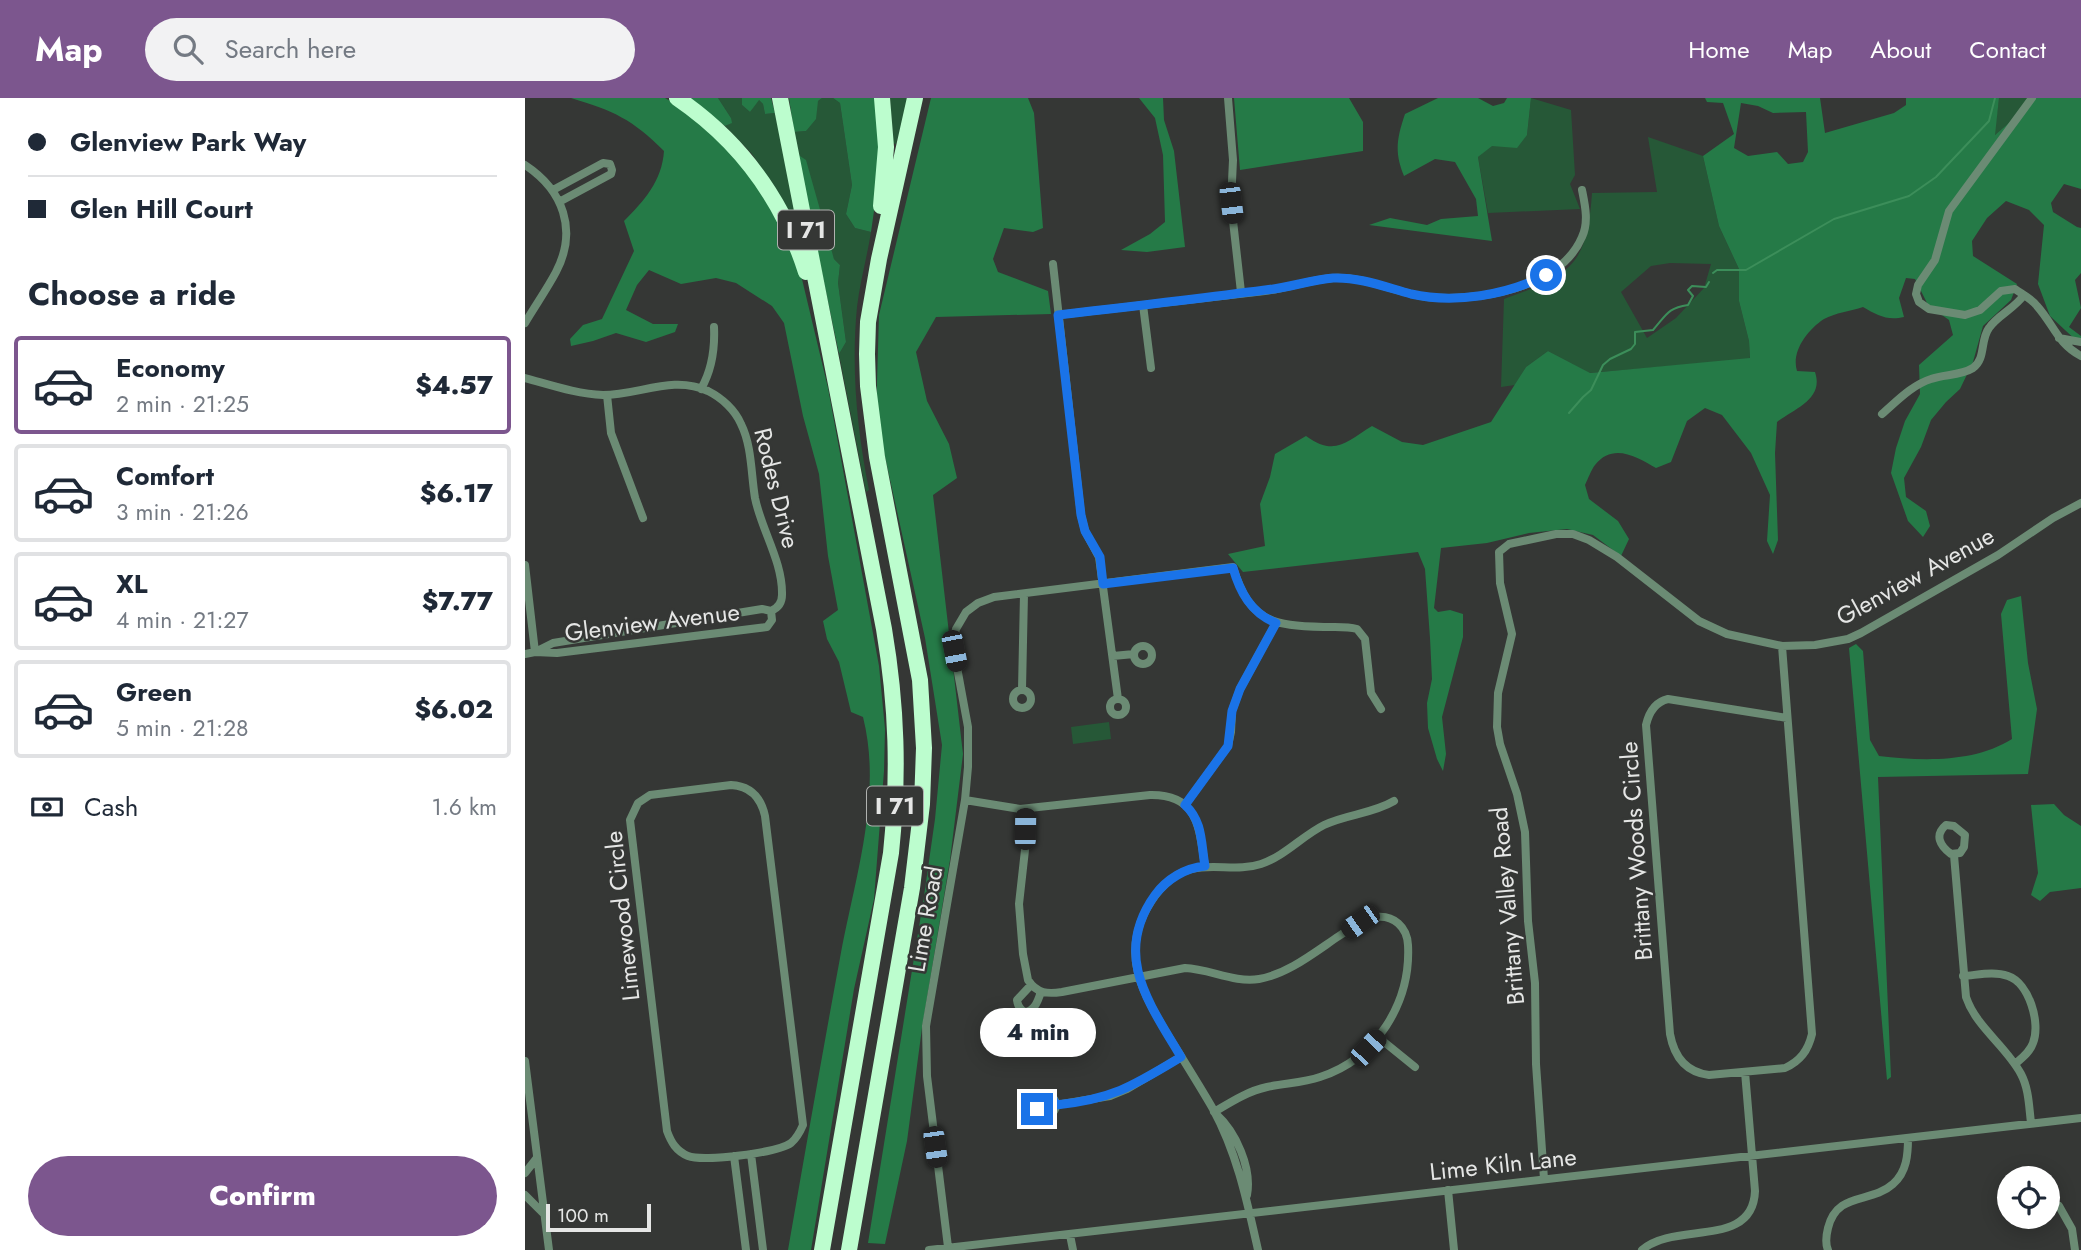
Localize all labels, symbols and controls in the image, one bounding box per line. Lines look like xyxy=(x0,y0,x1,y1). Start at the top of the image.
search box xyxy=(145,18,635,81)
text: Map xyxy=(35,26,103,73)
icon: search xyxy=(169,30,207,68)
text: Search here xyxy=(225,30,356,68)
text: Home xyxy=(1688,32,1750,67)
text: Map xyxy=(1788,32,1832,67)
text: About xyxy=(1870,32,1931,67)
text: Contact xyxy=(1969,32,2046,67)
text: Glenview Park Way xyxy=(70,123,306,161)
car xyxy=(1219,181,1244,225)
text: Glen Hill Court xyxy=(70,190,253,228)
road number: I 71 xyxy=(778,211,834,250)
route start xyxy=(1530,259,1562,291)
text: Choose a ride xyxy=(28,271,236,317)
text: Economy xyxy=(116,349,225,387)
icon: car xyxy=(32,354,95,417)
text: $4.57 xyxy=(415,366,493,404)
text: 2 min · 21:25 xyxy=(116,387,249,421)
street label: Rodes Drive xyxy=(745,424,809,552)
text: Comfort xyxy=(116,457,214,495)
icon: car xyxy=(32,462,95,525)
text: $6.17 xyxy=(420,474,493,512)
text: 3 min · 21:26 xyxy=(116,495,249,529)
street label: Glenview Avenue xyxy=(1830,518,2000,634)
text: XL xyxy=(116,565,148,603)
icon: car xyxy=(32,570,95,633)
text: $7.77 xyxy=(422,582,493,620)
street label: Glenview Avenue xyxy=(562,594,742,650)
text: 4 min · 21:27 xyxy=(116,603,249,637)
car xyxy=(940,628,969,674)
text: Green xyxy=(116,673,192,711)
icon: car xyxy=(32,678,95,741)
text: $6.02 xyxy=(414,690,493,728)
text: 5 min · 21:28 xyxy=(116,711,249,745)
street label: Brittany Woods Circle xyxy=(1611,740,1661,962)
road number: I 71 xyxy=(867,786,923,826)
icon: cash xyxy=(28,788,66,826)
text: Cash xyxy=(84,788,138,826)
text: 1.6 km xyxy=(432,790,497,824)
street label: Brittany Valley Road xyxy=(1481,805,1533,1007)
car xyxy=(1015,808,1036,850)
street label: Limewood Circle xyxy=(596,829,648,1003)
street label: Lime Road xyxy=(898,863,952,975)
car xyxy=(1337,901,1384,943)
callout: 4 min xyxy=(979,1007,1095,1056)
text: 4 min xyxy=(1007,1015,1069,1049)
car xyxy=(1346,1025,1391,1071)
route end xyxy=(1021,1093,1053,1125)
car xyxy=(922,1125,949,1169)
street label: Lime Kiln Lane xyxy=(1428,1139,1578,1189)
button: Confirm xyxy=(28,1156,497,1236)
map controls xyxy=(1997,1166,2060,1229)
button: locate xyxy=(1997,1166,2060,1229)
scale bar xyxy=(546,1201,651,1233)
text: 100 m xyxy=(557,1202,609,1229)

